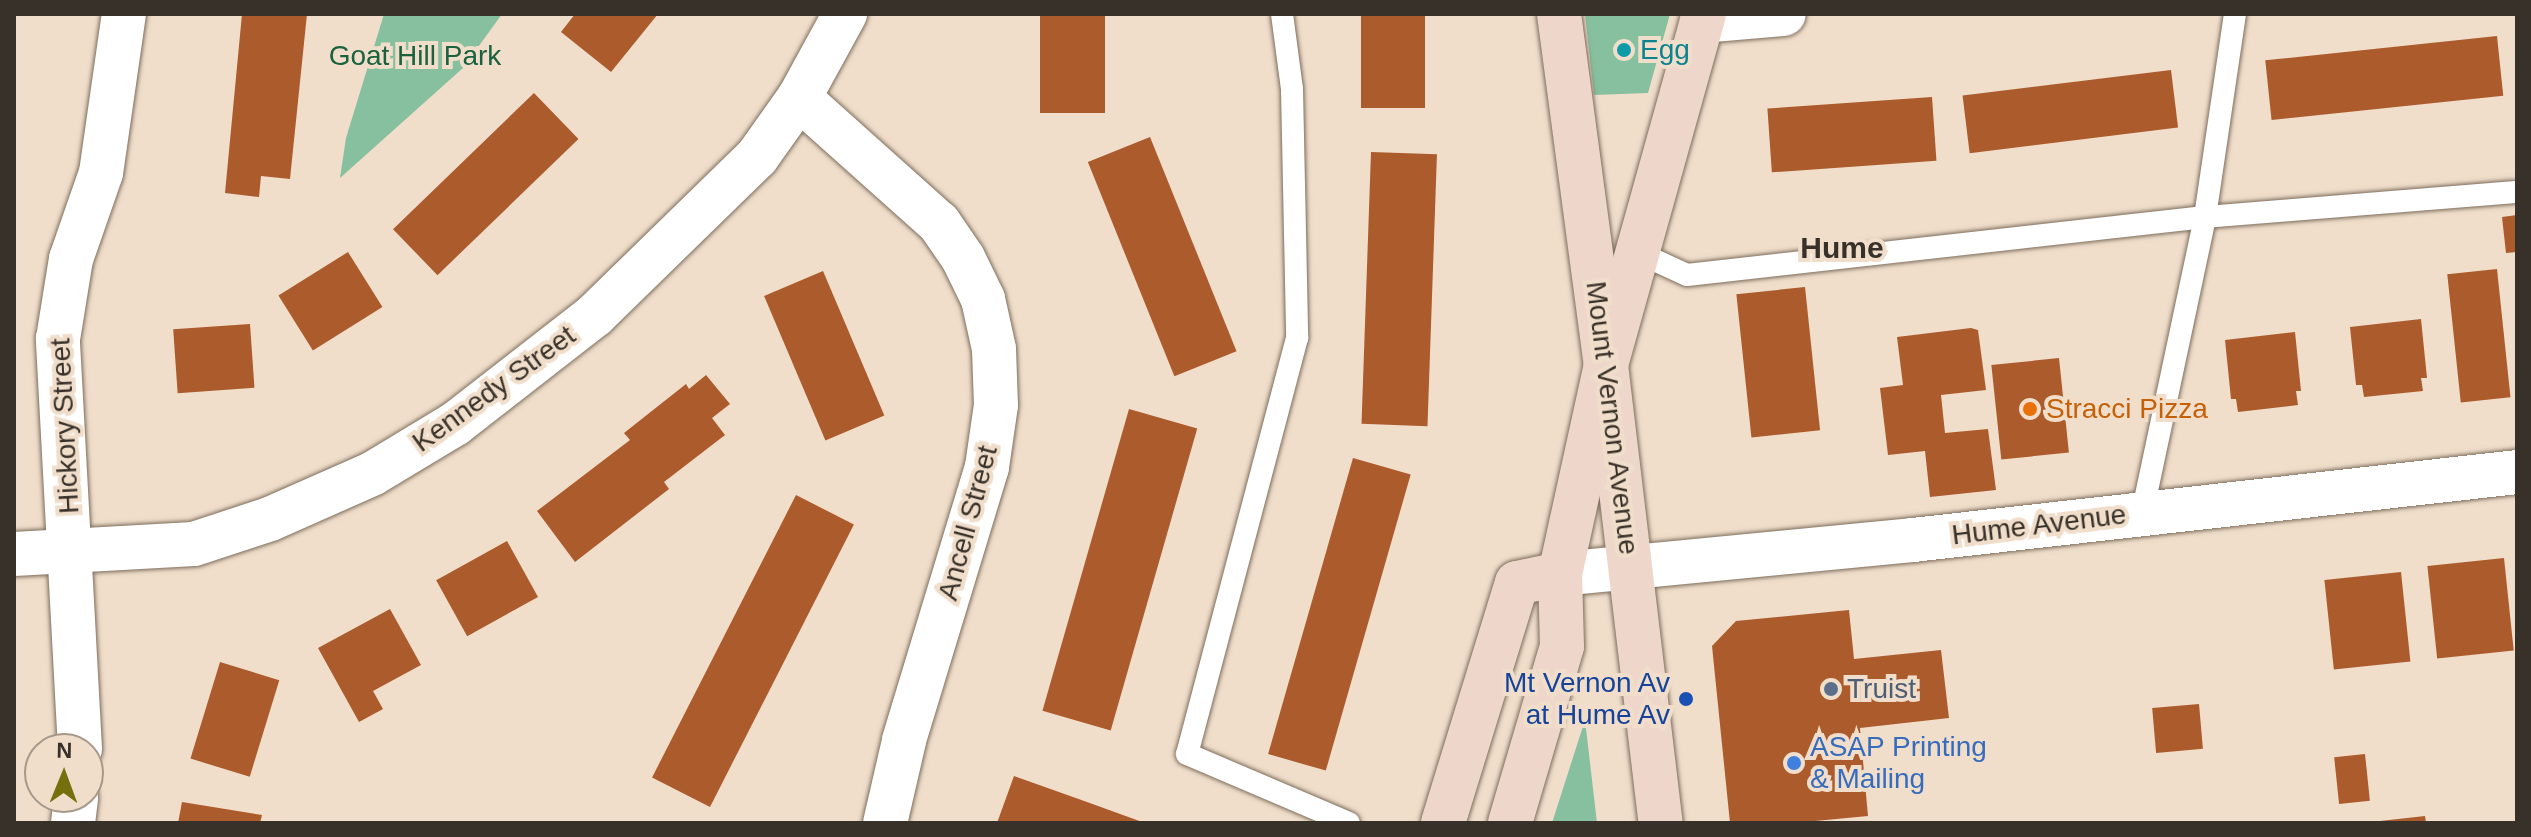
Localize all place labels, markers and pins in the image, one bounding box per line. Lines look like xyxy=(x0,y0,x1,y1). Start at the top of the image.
place label: Egg xyxy=(1640,33,1690,67)
marker: Egg xyxy=(1615,41,1633,59)
place label: Stracci Pizza xyxy=(2046,392,2208,426)
marker: Stracci Pizza xyxy=(2021,400,2039,418)
place label: Mt Vernon Av at Hume Av xyxy=(1502,666,1670,732)
place label: Truist xyxy=(1847,672,1916,706)
marker: Truist xyxy=(1822,680,1840,698)
marker: Mt Vernon Av at Hume Av xyxy=(1677,690,1695,708)
place label: ASAP Printing & Mailing xyxy=(1810,730,1987,796)
marker: ASAP Printing & Mailing xyxy=(1785,754,1803,772)

